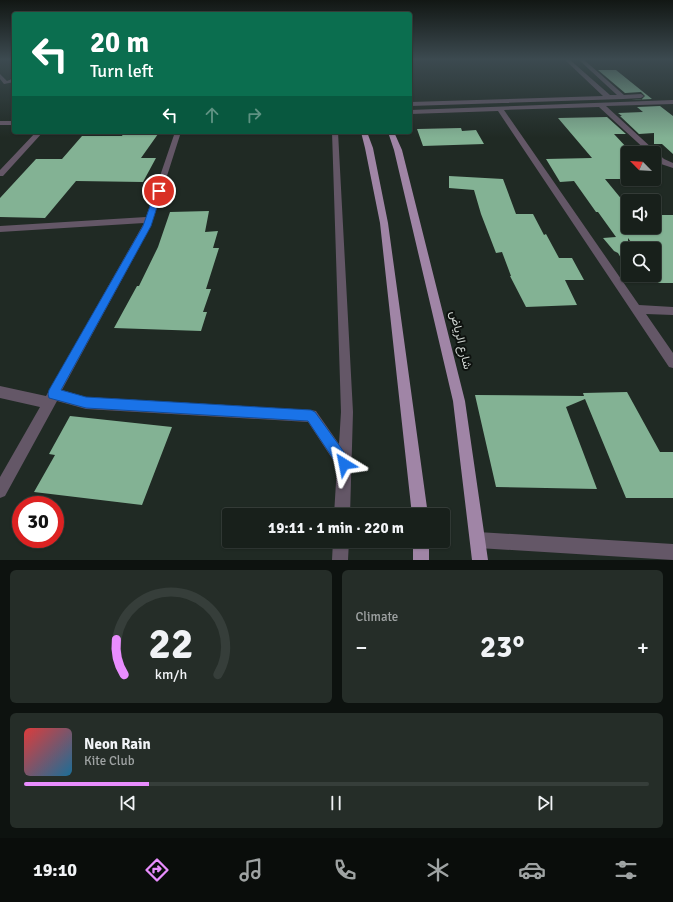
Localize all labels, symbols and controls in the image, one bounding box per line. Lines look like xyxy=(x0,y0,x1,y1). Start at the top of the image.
text: 20 m xyxy=(90,26,149,60)
icon: left xyxy=(24,28,76,80)
text: Turn left xyxy=(90,60,153,82)
icon: left xyxy=(159,104,181,126)
icon: ahead xyxy=(201,104,223,126)
icon: right xyxy=(243,104,265,126)
north arrow xyxy=(621,146,661,186)
map controls xyxy=(621,146,661,282)
pin xyxy=(142,174,176,208)
icon: arrive xyxy=(148,180,170,202)
button: sound xyxy=(621,194,661,234)
button: search xyxy=(621,242,661,282)
street label: شارع الرياض xyxy=(445,309,475,371)
position arrow xyxy=(323,443,365,485)
speed limit sign: 30 xyxy=(12,496,64,548)
text: 19:11 · 1 min · 220 m xyxy=(268,519,404,537)
text: Climate xyxy=(356,609,398,625)
text: 22 xyxy=(148,618,193,669)
text: 23° xyxy=(480,629,524,666)
text: − xyxy=(356,634,367,661)
text: + xyxy=(637,634,649,661)
text: km/h xyxy=(155,665,187,682)
text: Neon Rain xyxy=(84,735,151,753)
text: Kite Club xyxy=(84,753,135,769)
icon: previous xyxy=(117,792,139,814)
icon: pause xyxy=(325,792,347,814)
icon: next xyxy=(534,792,556,814)
icon: directions xyxy=(143,856,171,884)
icon: music xyxy=(237,856,265,884)
icon: phone xyxy=(331,856,359,884)
icon: climate xyxy=(424,856,452,884)
icon: car xyxy=(518,856,546,884)
icon: filters xyxy=(612,856,640,884)
text: 19:10 xyxy=(33,859,77,881)

